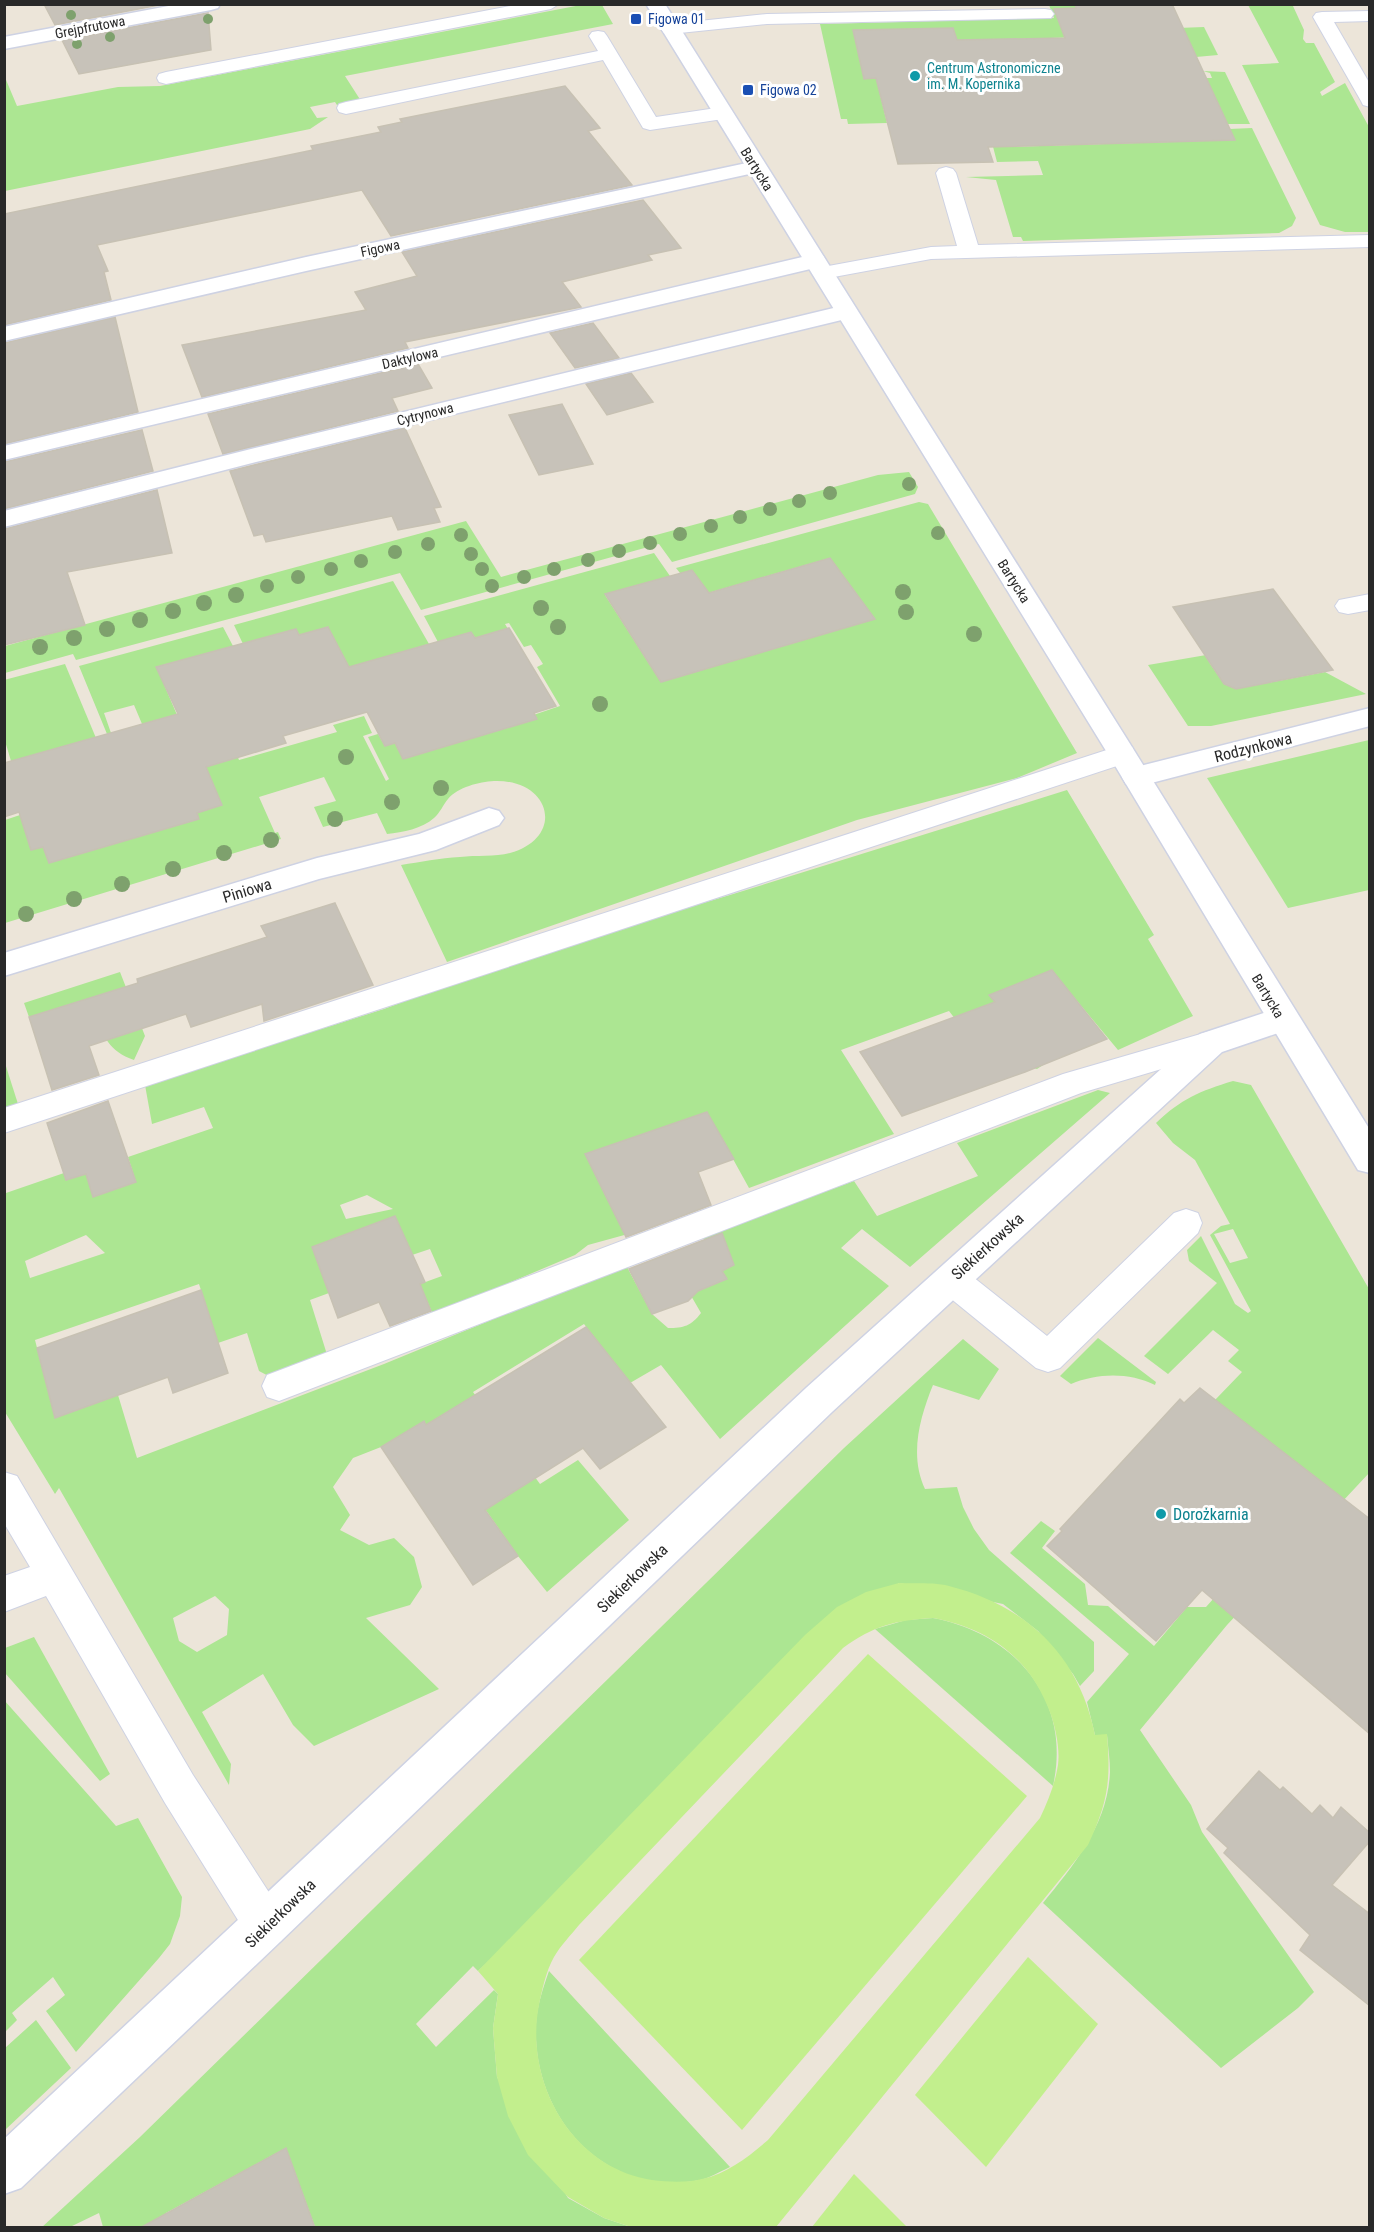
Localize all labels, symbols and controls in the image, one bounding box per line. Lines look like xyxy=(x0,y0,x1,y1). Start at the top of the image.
place label: Figowa 01 xyxy=(648,11,705,27)
street label: Grejpfrutowa xyxy=(53,12,127,42)
marker: Figowa 01 xyxy=(629,12,643,26)
place label: Centrum Astronomiczne im. M. Kopernika xyxy=(927,60,1061,92)
marker: Centrum Astronomiczne im. M. Kopernika xyxy=(908,69,922,83)
place label: Figowa 02 xyxy=(760,82,817,98)
marker: Figowa 02 xyxy=(741,83,755,97)
street label: Bartycka xyxy=(737,144,777,194)
street label: Figowa xyxy=(359,236,401,260)
street label: Daktylowa xyxy=(380,344,440,372)
street label: Cytrynowa xyxy=(395,399,455,429)
street label: Bartycka xyxy=(994,556,1034,606)
street label: Rodzynkowa xyxy=(1212,729,1294,766)
street label: Piniowa xyxy=(220,874,274,907)
street label: Bartycka xyxy=(1249,971,1287,1021)
street label: Siekierkowska xyxy=(947,1209,1027,1284)
place label: Dorożkarnia xyxy=(1173,1505,1249,1524)
marker: Dorożkarnia xyxy=(1154,1507,1168,1521)
street label: Siekierkowska xyxy=(593,1540,672,1617)
street label: Siekierkowska xyxy=(241,1875,320,1952)

